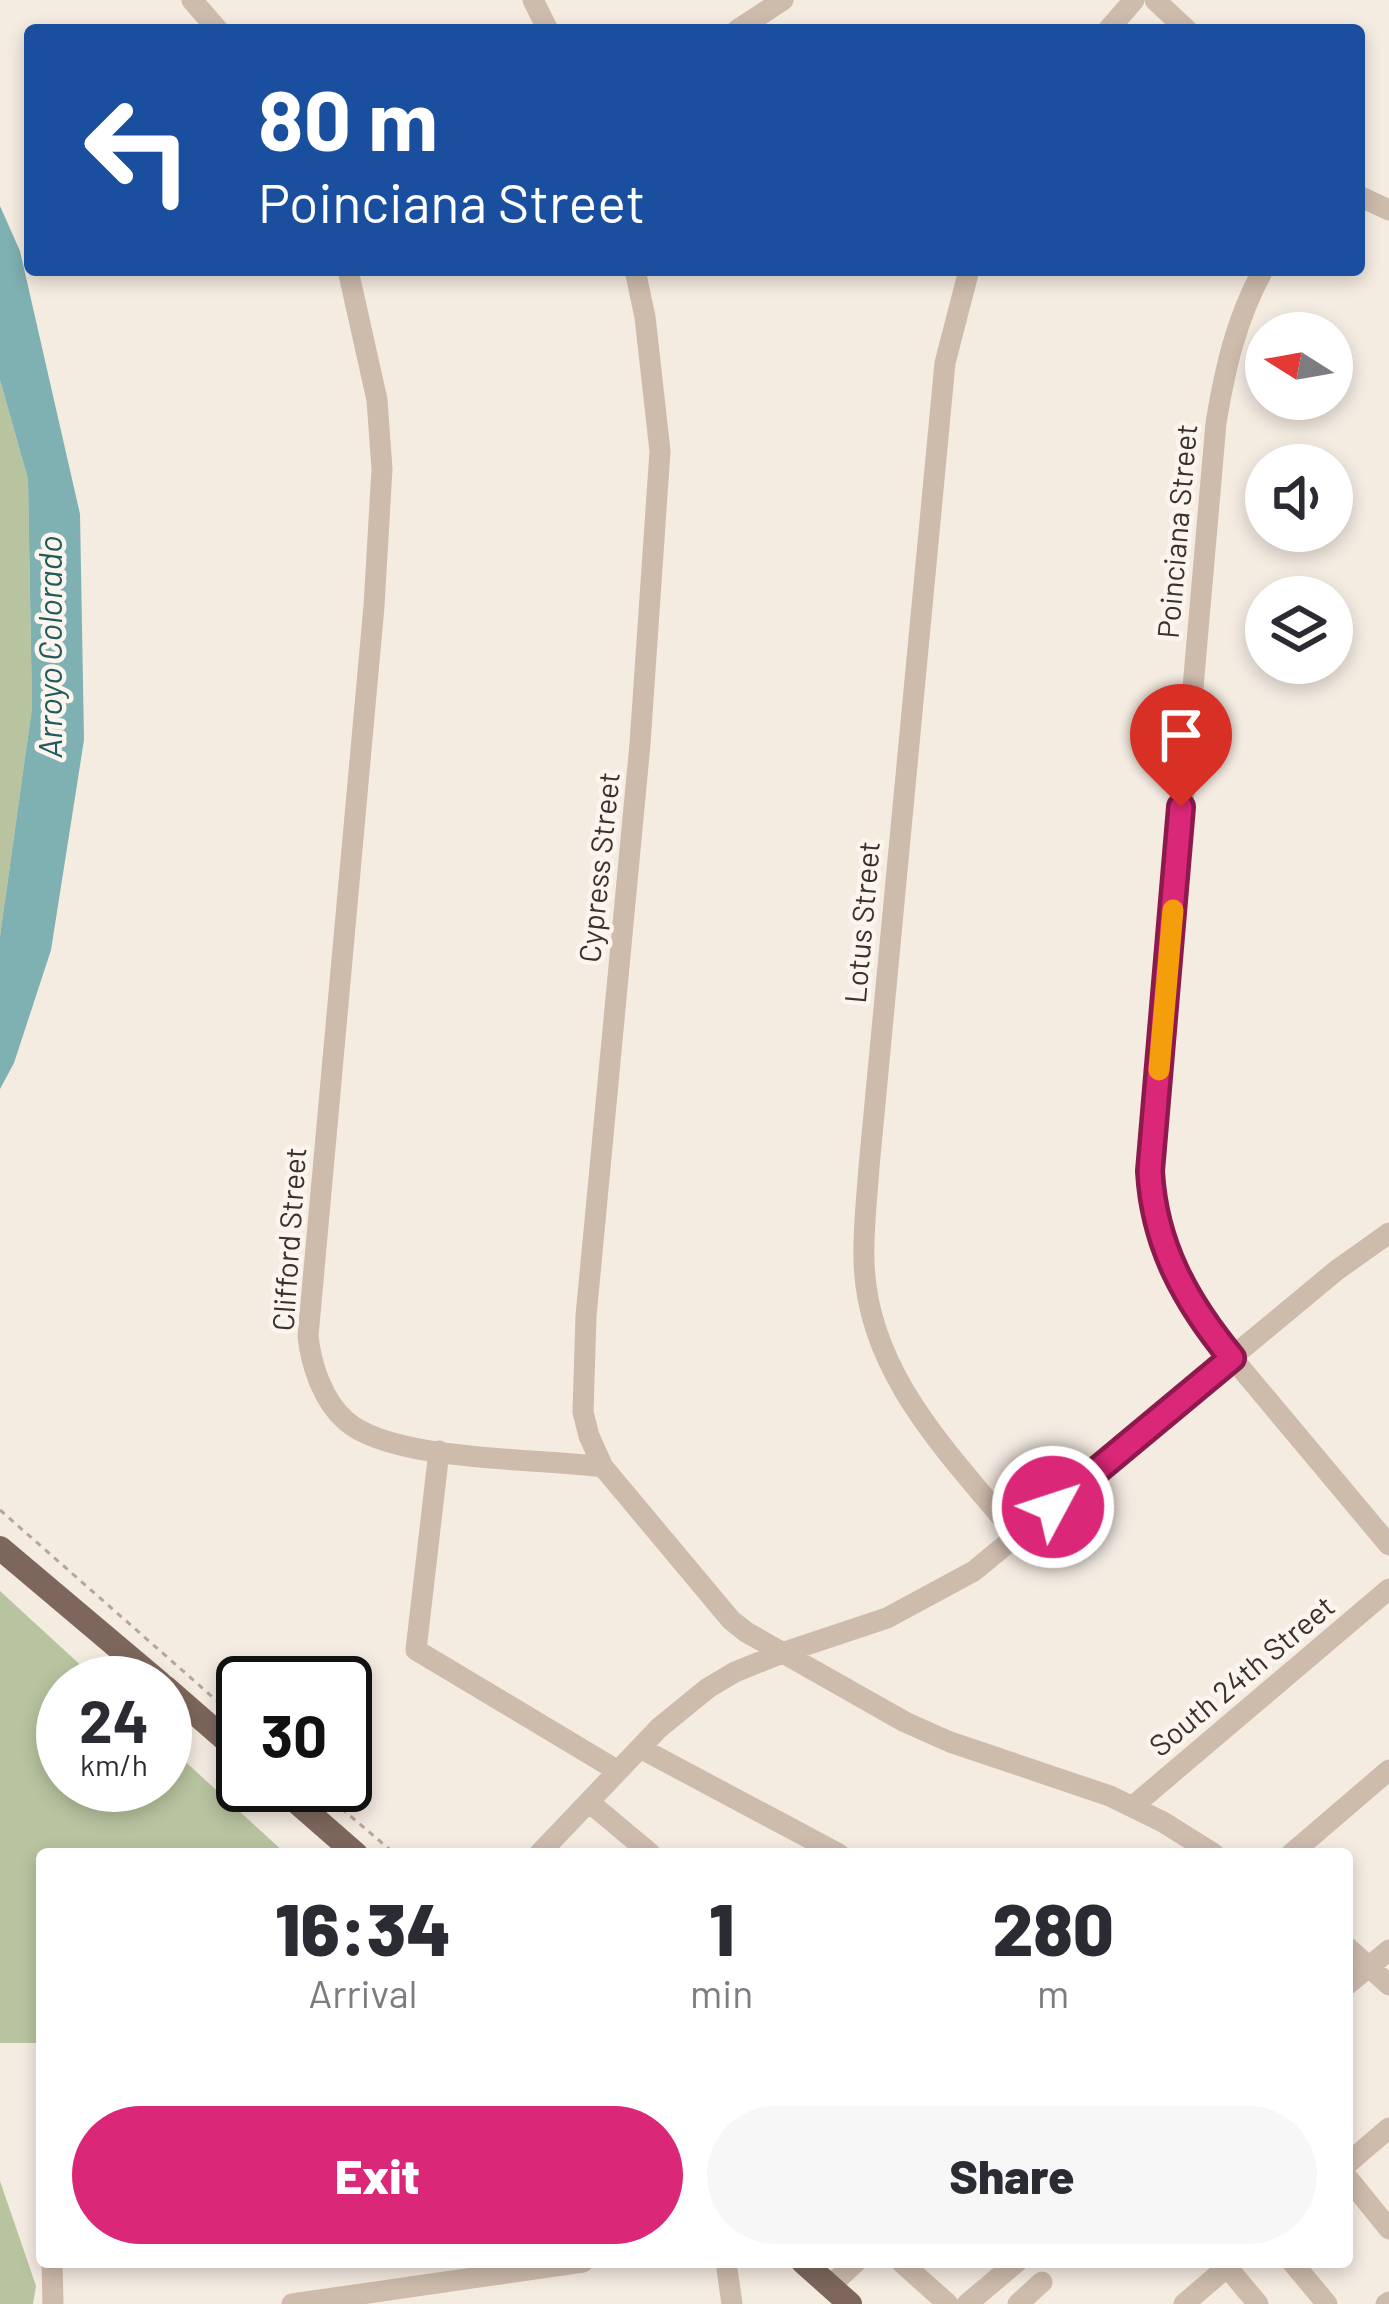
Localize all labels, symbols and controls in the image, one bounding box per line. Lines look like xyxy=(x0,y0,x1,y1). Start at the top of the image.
text: 80 m xyxy=(258,67,438,168)
icon: left xyxy=(60,72,216,228)
text: Poinciana Street xyxy=(258,169,645,234)
north arrow xyxy=(1245,312,1353,420)
map controls xyxy=(1245,312,1353,684)
street label: Poinciana Street xyxy=(1149,422,1203,640)
button: sound xyxy=(1245,444,1353,552)
water label: Arroyo Colorado xyxy=(29,536,69,758)
button: layers xyxy=(1245,576,1353,684)
pin xyxy=(1130,684,1232,807)
icon: arrive xyxy=(1148,702,1214,768)
street label: Cypress Street xyxy=(570,770,626,964)
street label: Lotus Street xyxy=(836,839,886,1005)
street label: Clifford Street xyxy=(264,1146,312,1332)
position arrow xyxy=(990,1444,1116,1570)
street label: South 24th Street xyxy=(1141,1587,1341,1763)
speed limit sign: 30 xyxy=(216,1656,372,1812)
text: 24 xyxy=(79,1683,149,1755)
text: km/h xyxy=(80,1746,148,1782)
text: 16:34 xyxy=(275,1884,451,1970)
text: 1 xyxy=(709,1884,735,1970)
text: 280 xyxy=(992,1884,1114,1970)
text: Arrival xyxy=(309,1969,418,2016)
text: min xyxy=(690,1969,753,2016)
text: m xyxy=(1037,1969,1069,2016)
button: Exit xyxy=(72,2106,683,2244)
button: Share xyxy=(707,2106,1317,2244)

